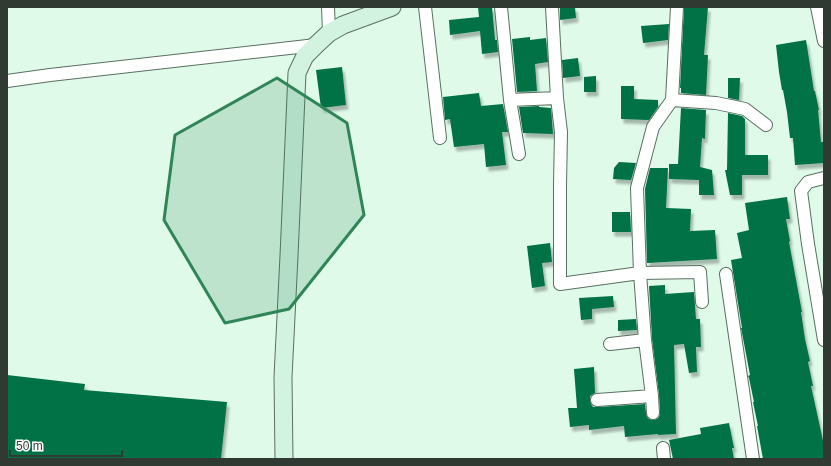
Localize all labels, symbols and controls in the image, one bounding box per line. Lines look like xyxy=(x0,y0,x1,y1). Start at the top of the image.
scale bar xyxy=(10,432,122,458)
text: 50 m xyxy=(16,439,43,453)

